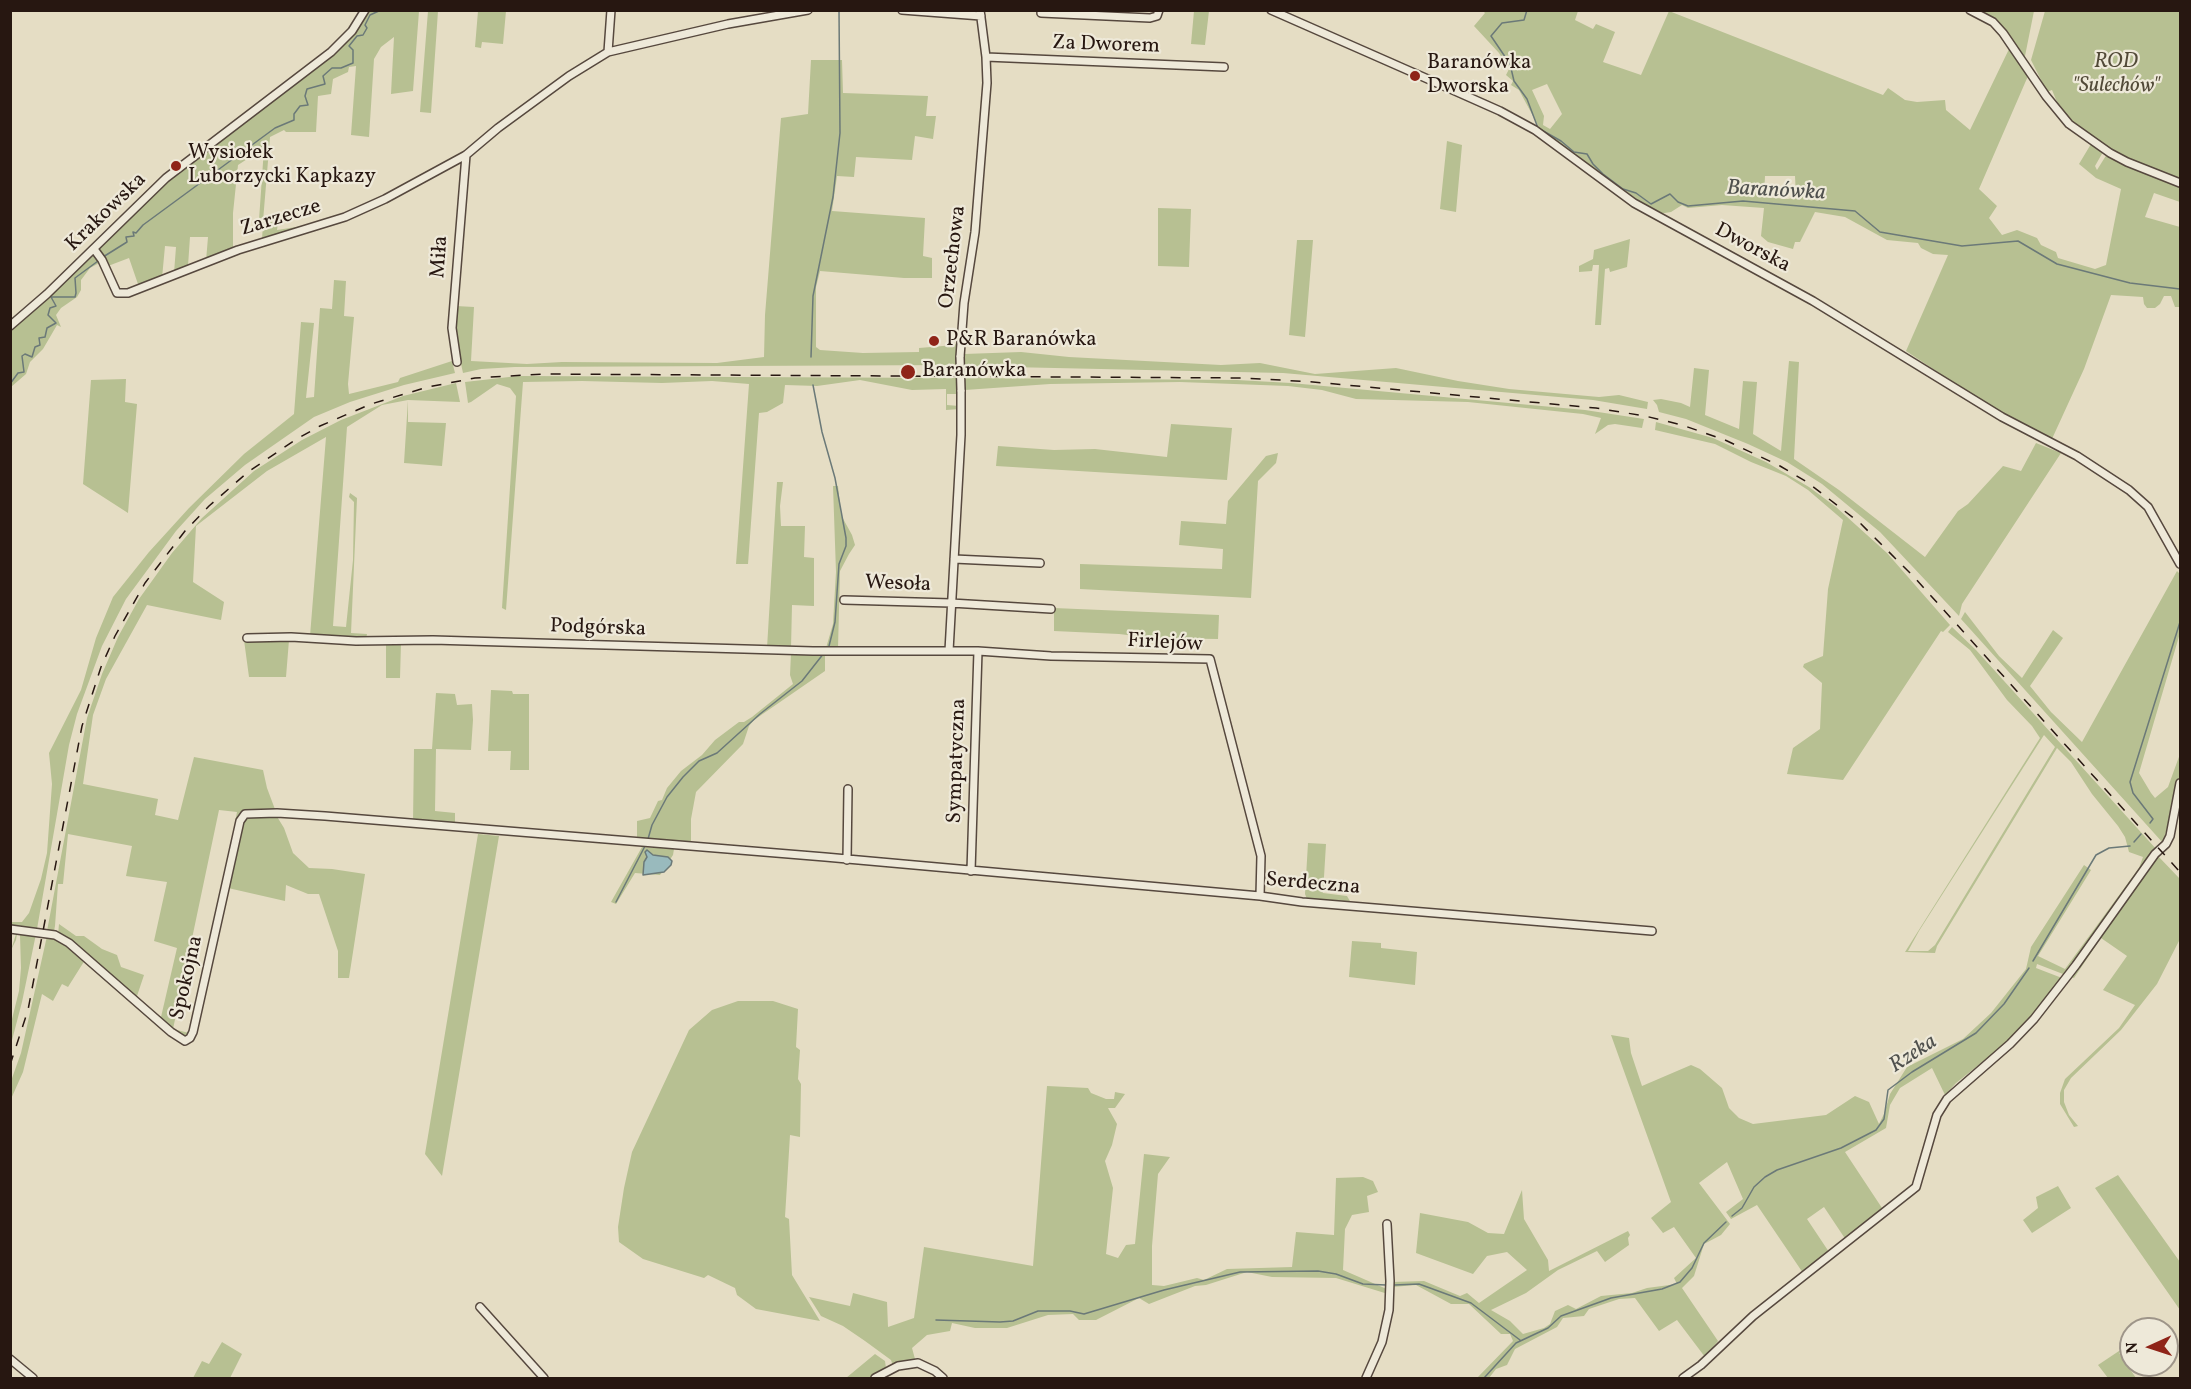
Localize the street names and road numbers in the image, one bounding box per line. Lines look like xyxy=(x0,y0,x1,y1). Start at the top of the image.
street label: Za Dworem xyxy=(1052,32,1160,60)
street label: Krakowska xyxy=(61,168,153,258)
street label: Zarzecze xyxy=(238,195,324,243)
street label: Orzechowa xyxy=(935,204,973,310)
street label: Dworska xyxy=(1710,219,1794,279)
street label: Miła xyxy=(427,235,455,279)
street label: Wesoła xyxy=(865,571,931,599)
street label: Podgórska xyxy=(549,615,647,643)
street label: Firlejów xyxy=(1127,629,1203,659)
street label: Sympatyczna xyxy=(943,698,973,824)
street label: Serdeczna xyxy=(1265,868,1361,902)
street label: Spokojna xyxy=(166,933,210,1023)

